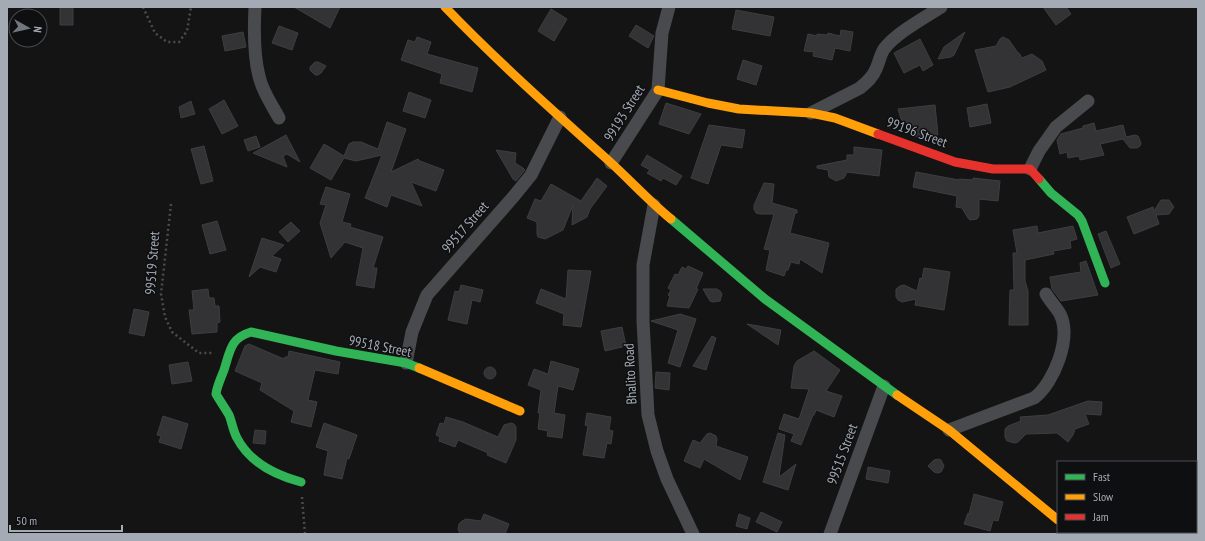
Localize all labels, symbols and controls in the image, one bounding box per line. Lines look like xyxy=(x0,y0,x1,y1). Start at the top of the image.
north arrow xyxy=(8,8,48,48)
text: N xyxy=(31,25,45,33)
street label: 99193 Street xyxy=(600,81,649,145)
street label: 99196 Street xyxy=(884,113,950,151)
street label: 99517 Street xyxy=(438,197,493,257)
street label: 99519 Street xyxy=(141,231,163,295)
street label: 99518 Street xyxy=(347,331,413,361)
street label: Bhalito Road xyxy=(619,343,641,405)
street label: 99515 Street xyxy=(823,421,861,487)
legend xyxy=(1057,461,1197,533)
text: Fast xyxy=(1093,469,1111,484)
text: Slow xyxy=(1093,489,1114,504)
scale bar xyxy=(10,507,122,533)
text: Jam xyxy=(1092,509,1109,524)
text: 50 m xyxy=(16,513,37,528)

